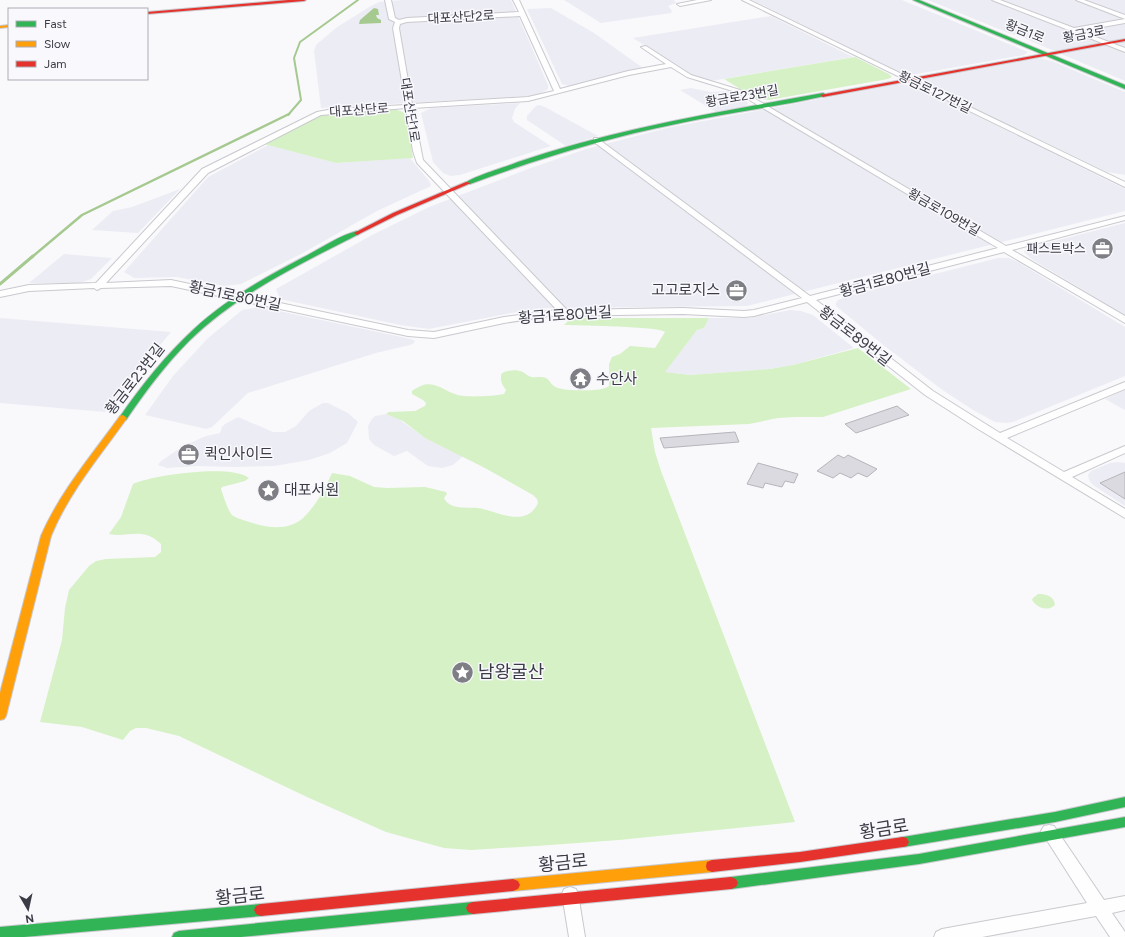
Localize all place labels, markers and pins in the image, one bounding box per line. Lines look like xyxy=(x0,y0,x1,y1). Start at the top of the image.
office icon: 패스트박스 xyxy=(1089,235,1115,261)
place label: 패스트박스 xyxy=(1026,241,1086,256)
office icon: 고고로지스 xyxy=(723,277,749,303)
place label: 고고로지스 xyxy=(651,281,720,299)
temple icon: 수안사 xyxy=(567,366,593,392)
place label: 수안사 xyxy=(596,370,638,388)
office icon: 퀵인사이드 xyxy=(176,441,202,467)
place label: 퀵인사이드 xyxy=(204,445,273,463)
place icon: 대포서원 xyxy=(256,477,282,503)
place label: 대포서원 xyxy=(284,481,339,499)
place icon: 남왕굴산 xyxy=(449,659,475,685)
place label: 남왕굴산 xyxy=(478,661,544,683)

